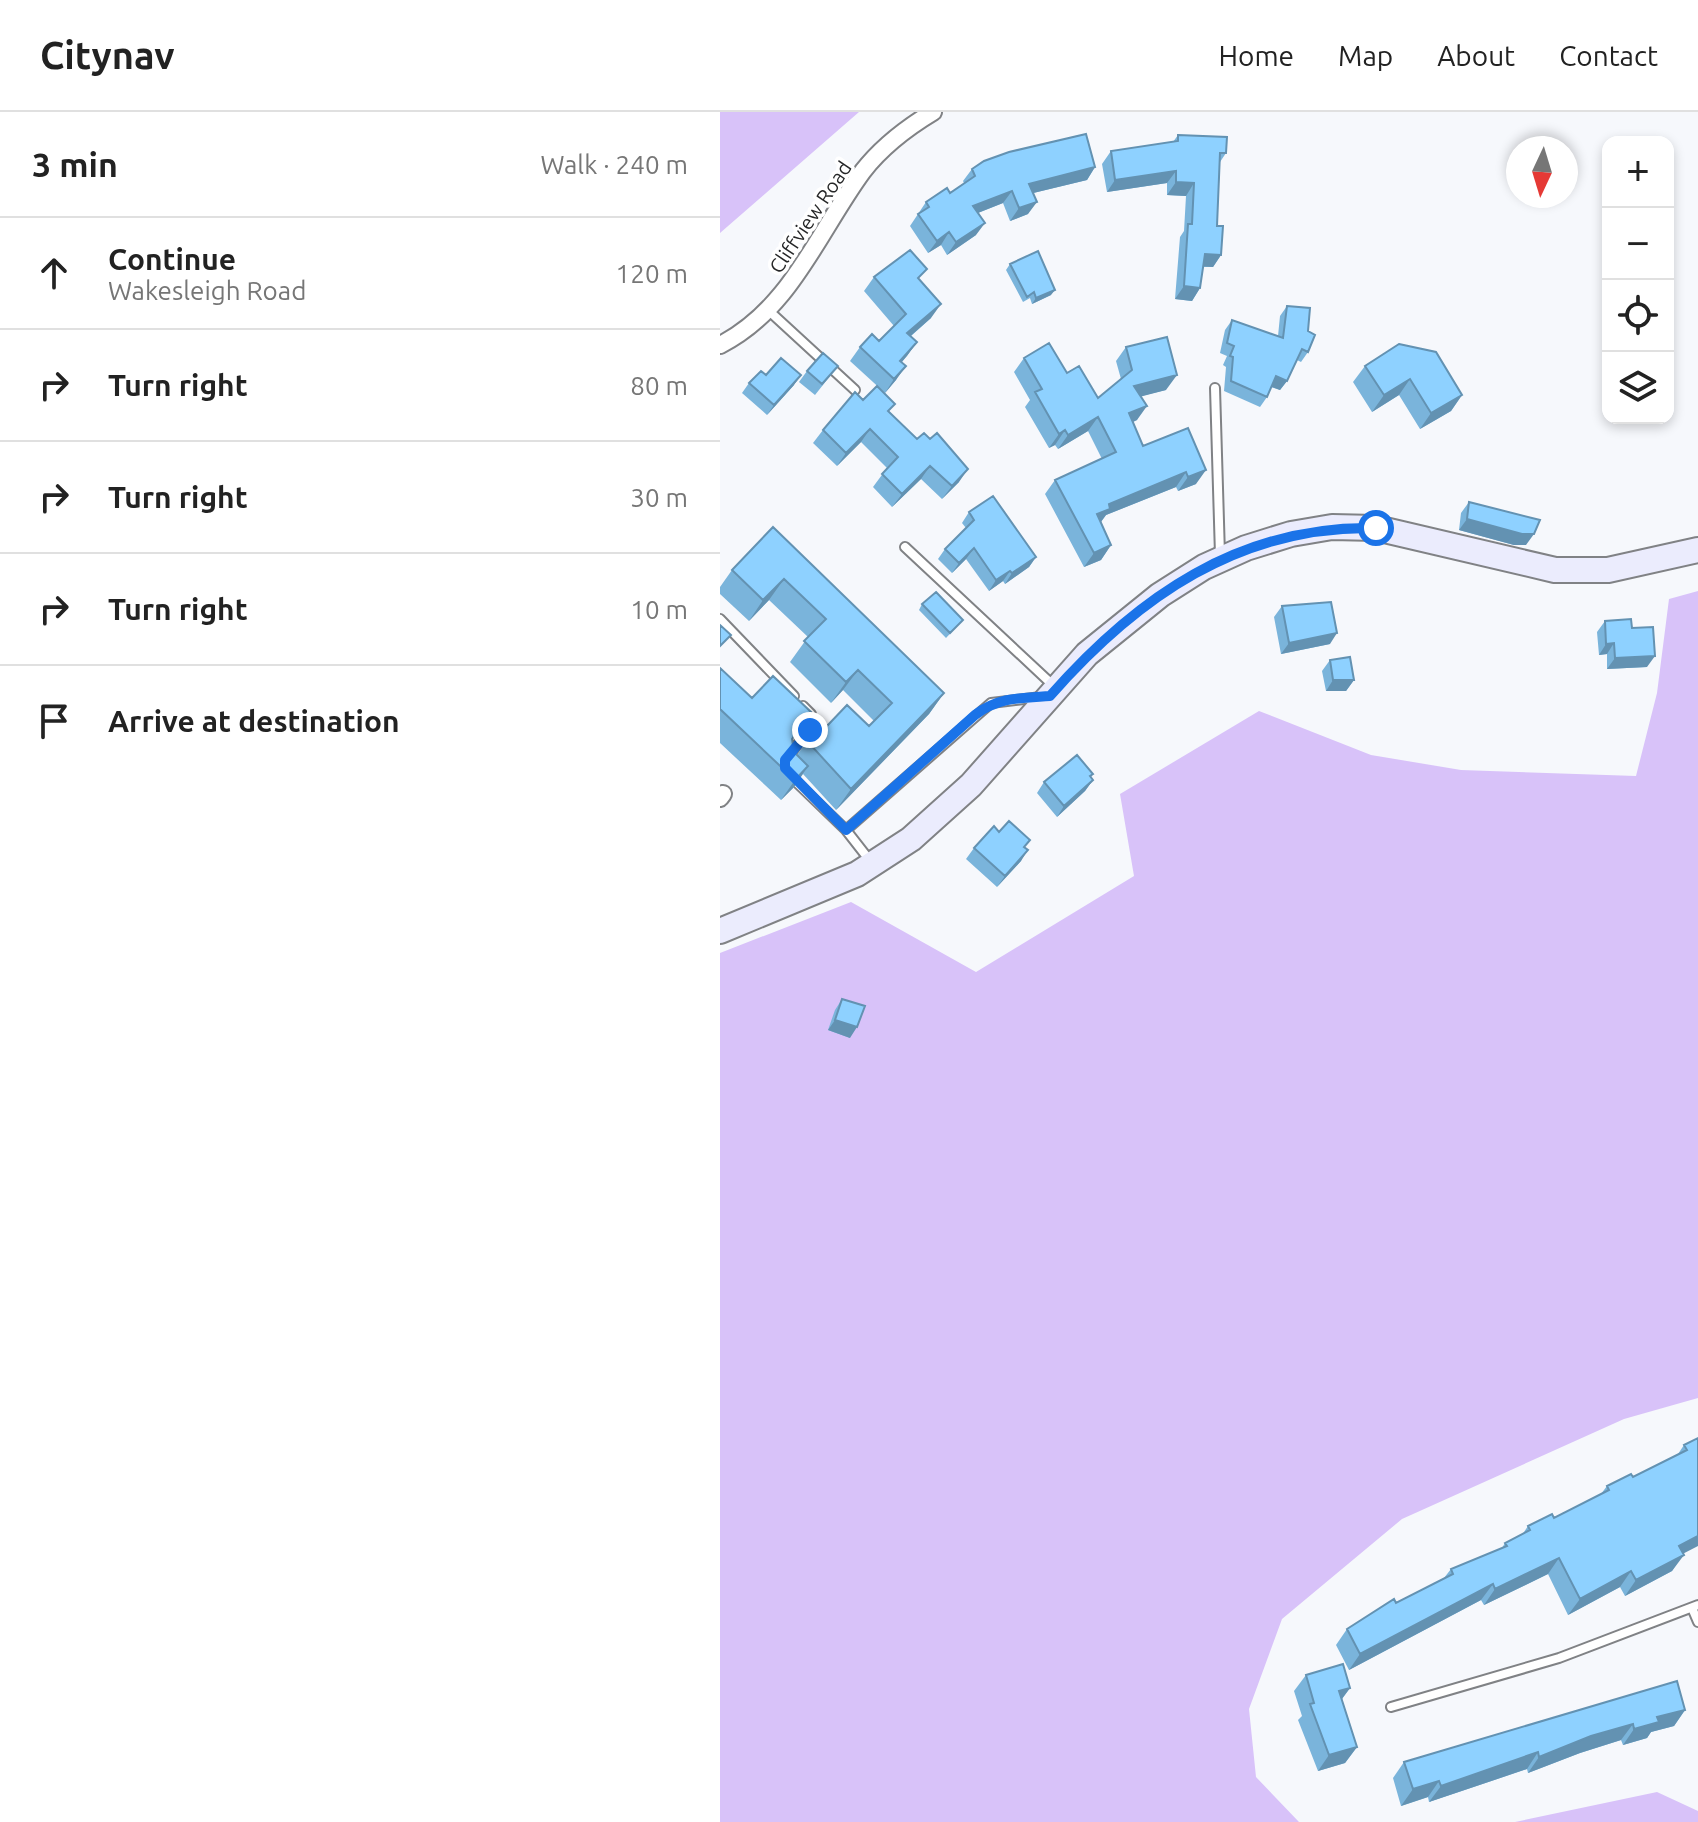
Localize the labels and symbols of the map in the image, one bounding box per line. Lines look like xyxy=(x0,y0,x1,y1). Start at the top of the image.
north arrow xyxy=(1506,136,1578,208)
street label: Cliffview Road xyxy=(764,157,856,277)
route start xyxy=(1358,510,1394,546)
route end xyxy=(792,712,828,748)

